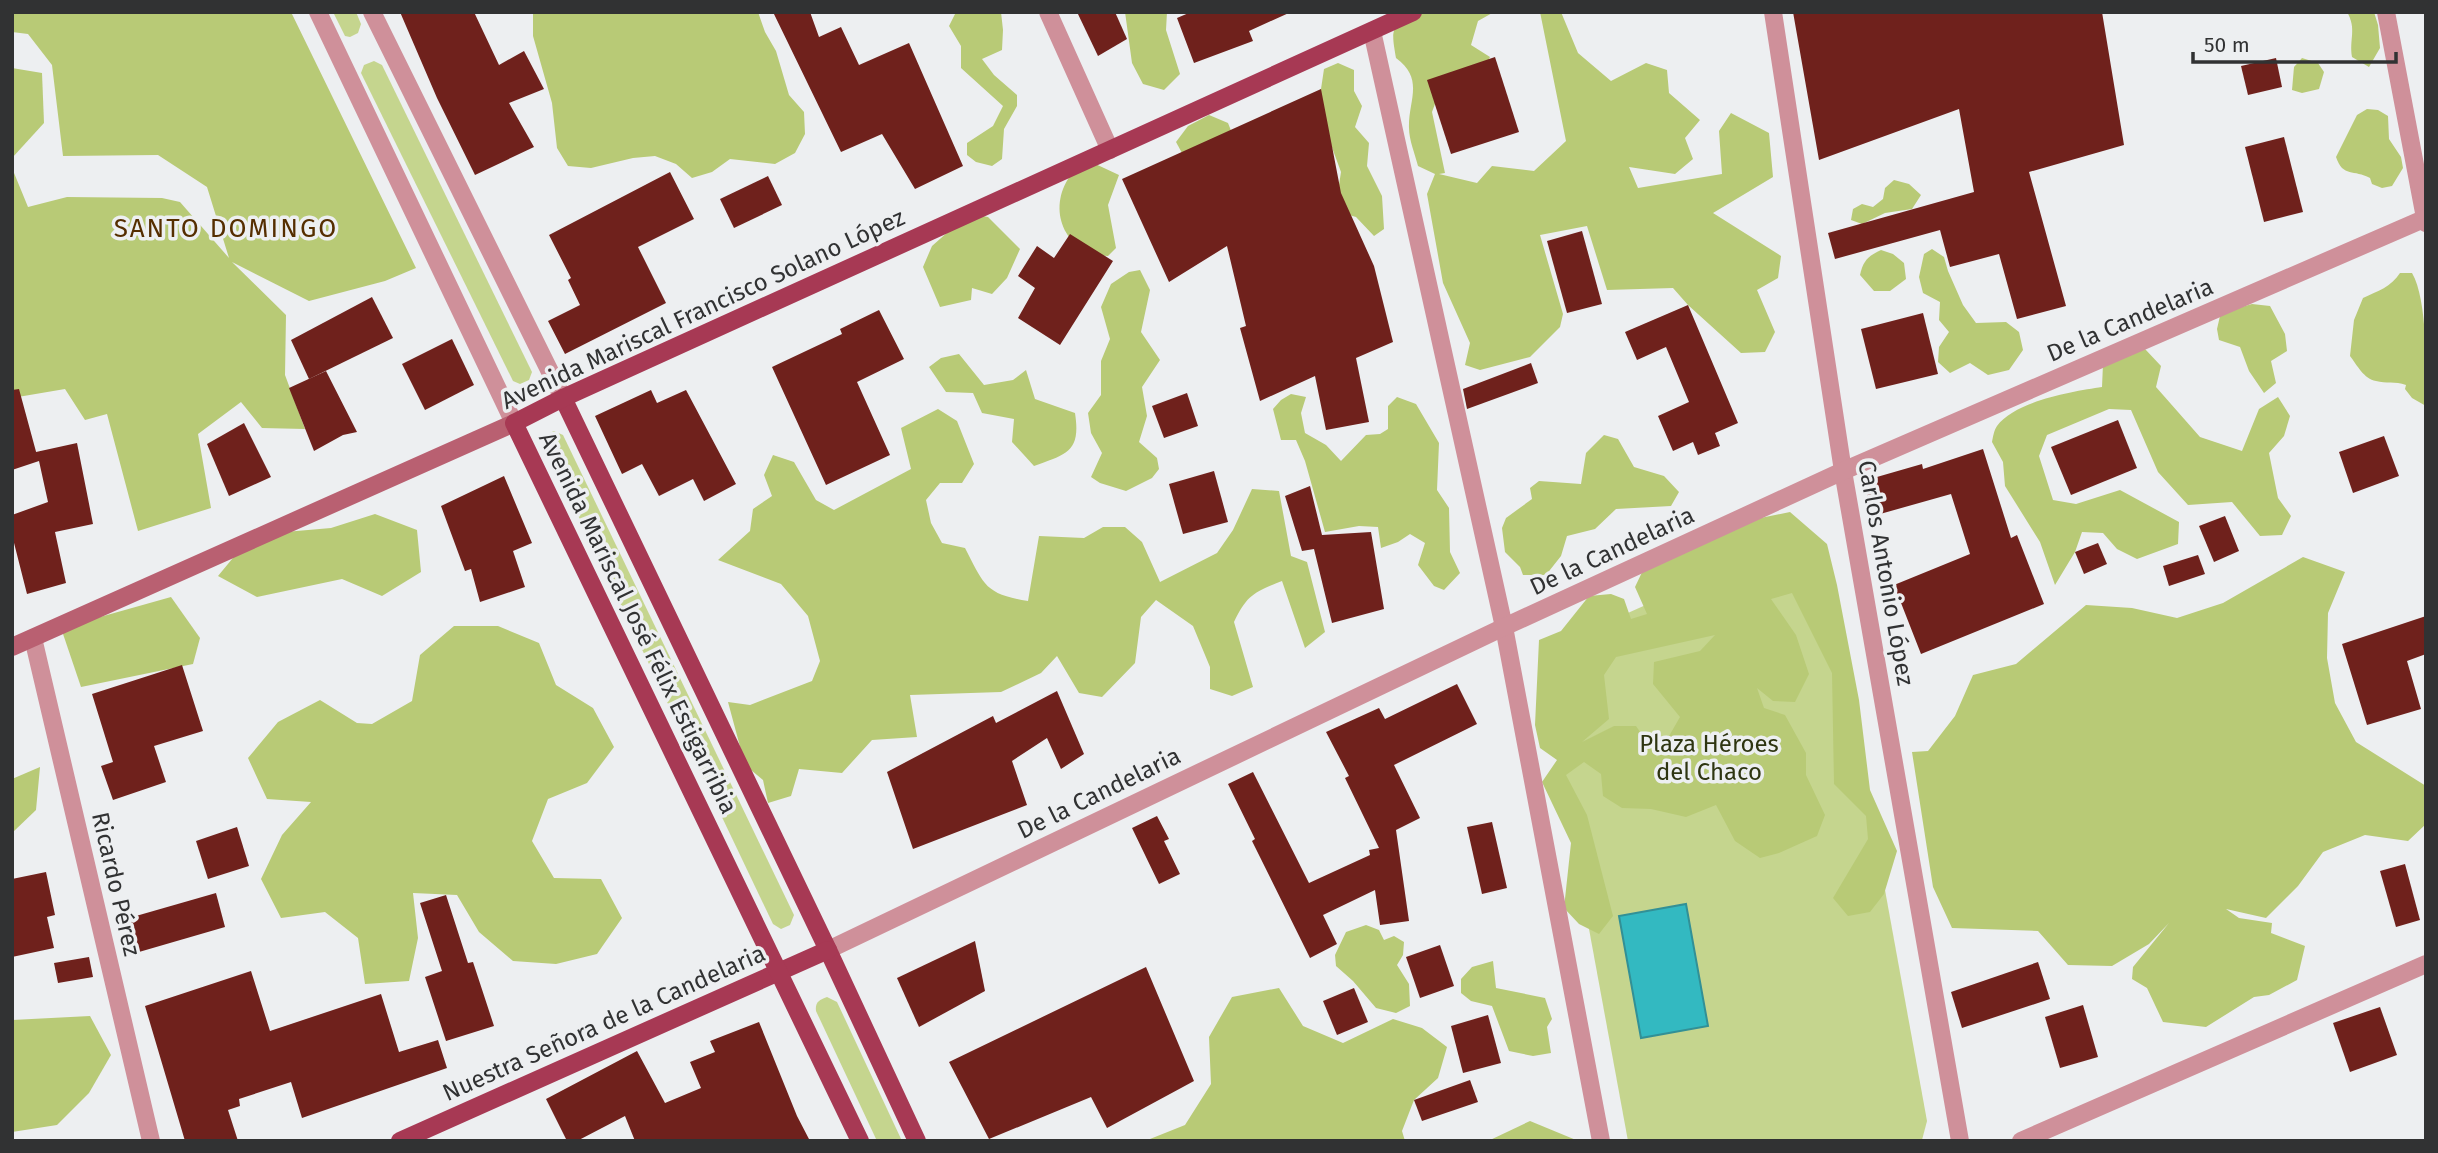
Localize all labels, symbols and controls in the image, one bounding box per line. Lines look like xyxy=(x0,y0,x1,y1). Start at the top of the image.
scale bar xyxy=(2193,21,2396,65)
text: 50 m xyxy=(2204,32,2250,58)
street label: Avenida Mariscal Francisco Solano López xyxy=(497,203,909,415)
district label: SANTO DOMINGO xyxy=(114,213,338,244)
street label: De la Candelaria xyxy=(2043,272,2217,368)
street label: Avenida Mariscal José Félix Estigarribia xyxy=(533,428,743,818)
street label: Carlos Antonio López xyxy=(1852,458,1920,688)
street label: De la Candelaria xyxy=(1525,501,1699,601)
park label: Plaza Héroes del Chaco xyxy=(1639,730,1779,786)
street label: De la Candelaria xyxy=(1013,741,1185,845)
street label: Ricardo Pérez xyxy=(86,809,146,959)
street label: Nuestra Señora de la Candelaria xyxy=(438,939,770,1107)

